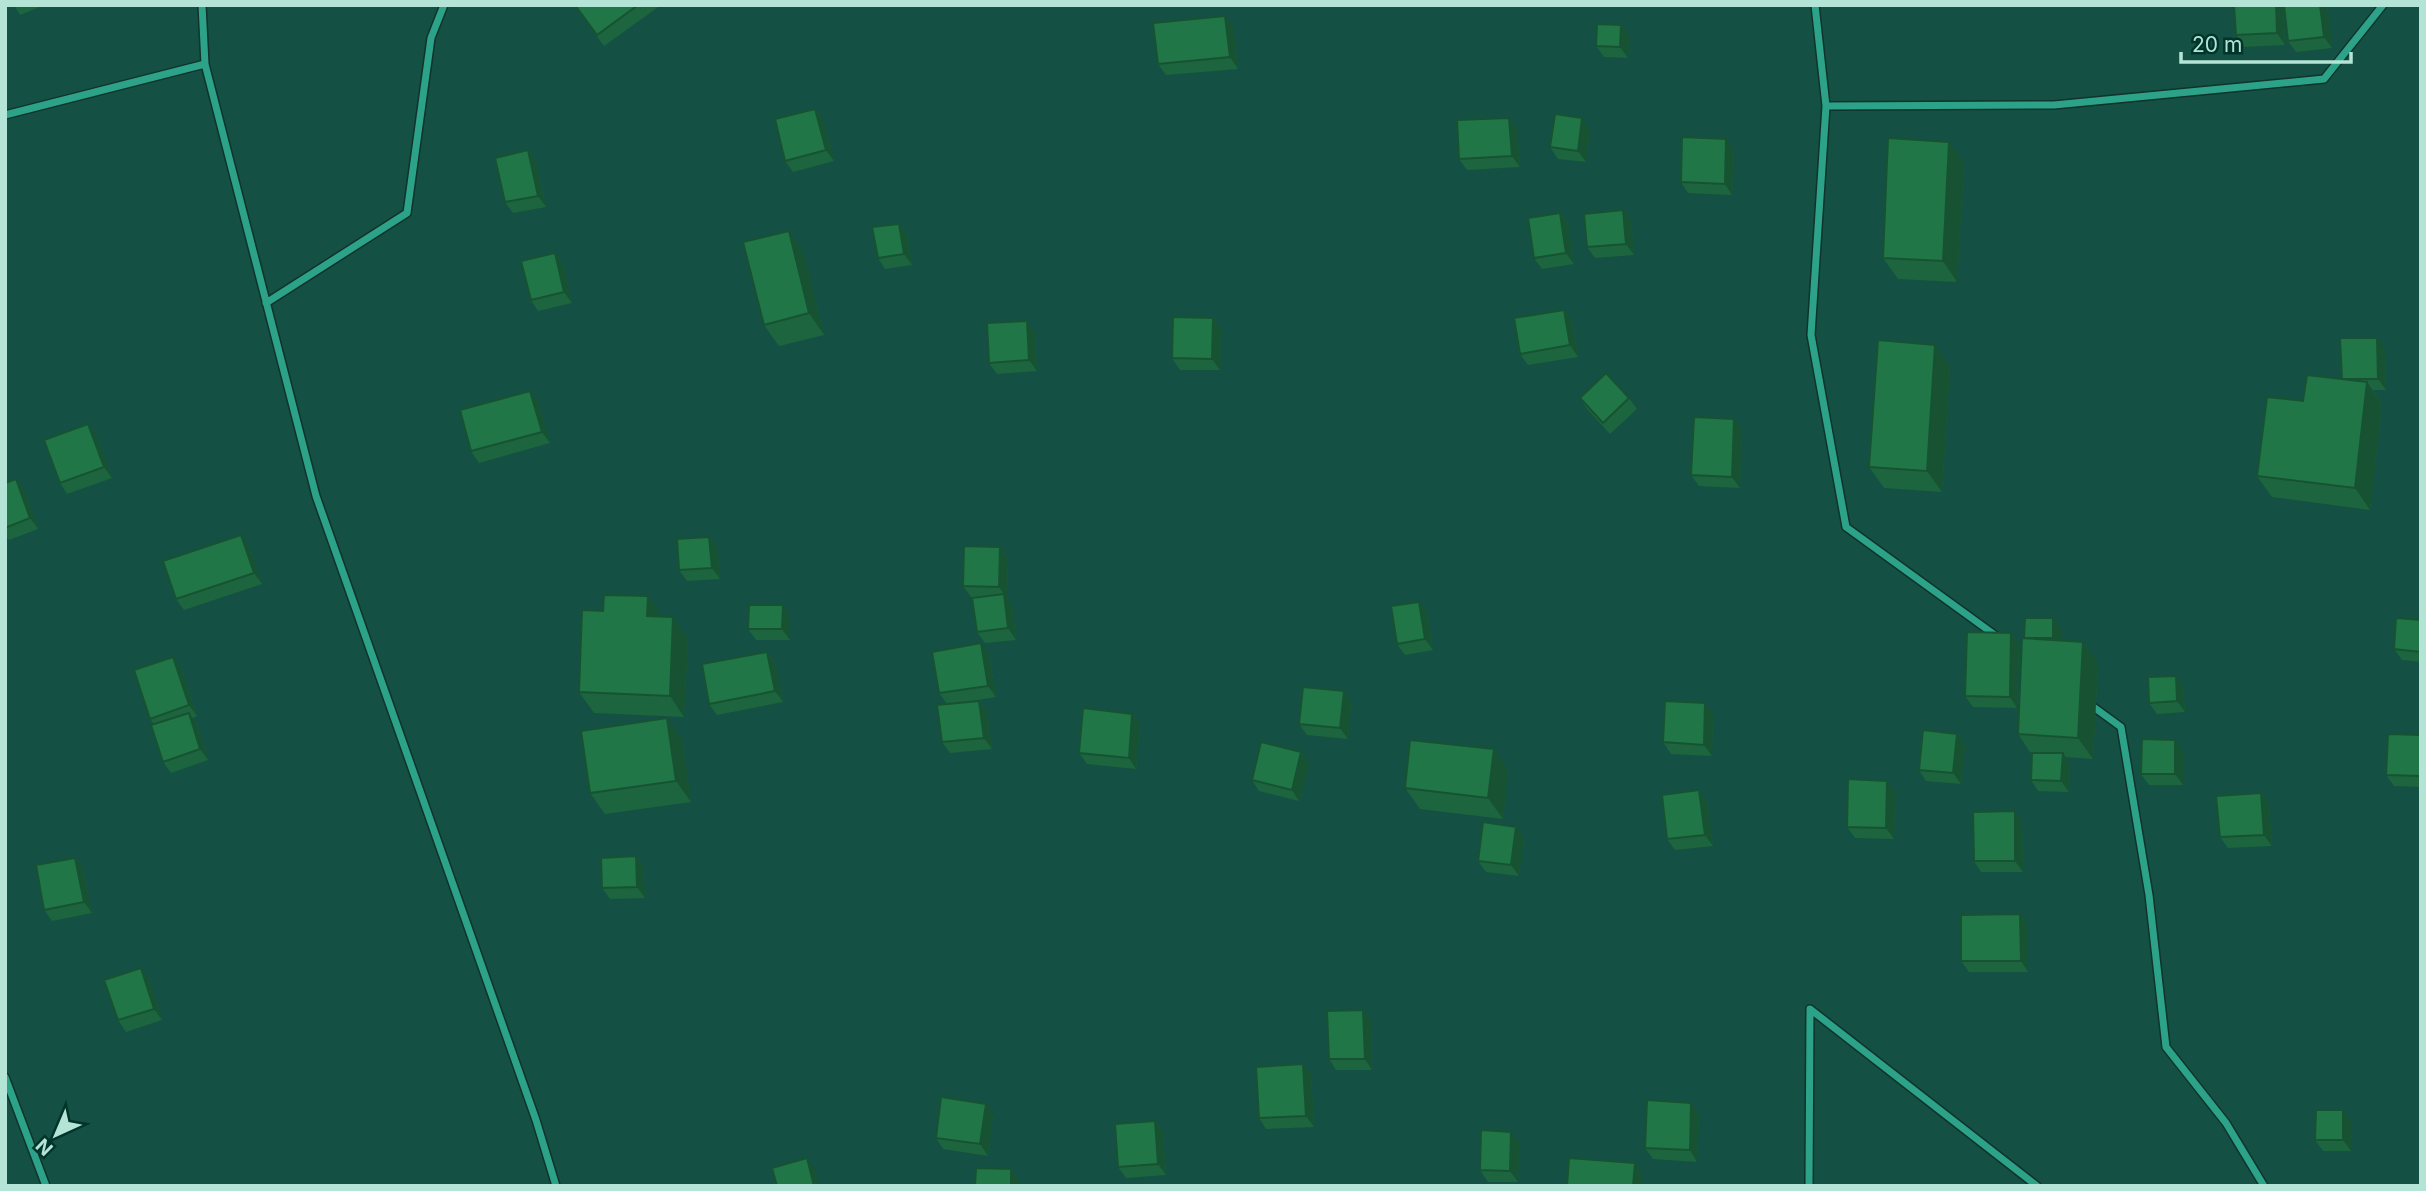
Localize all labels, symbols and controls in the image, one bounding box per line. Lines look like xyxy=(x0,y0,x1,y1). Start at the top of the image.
scale bar xyxy=(2181,21,2351,65)
text: 20 m xyxy=(2192,32,2242,57)
north arrow xyxy=(21,1100,91,1170)
text: N xyxy=(31,1134,58,1160)

